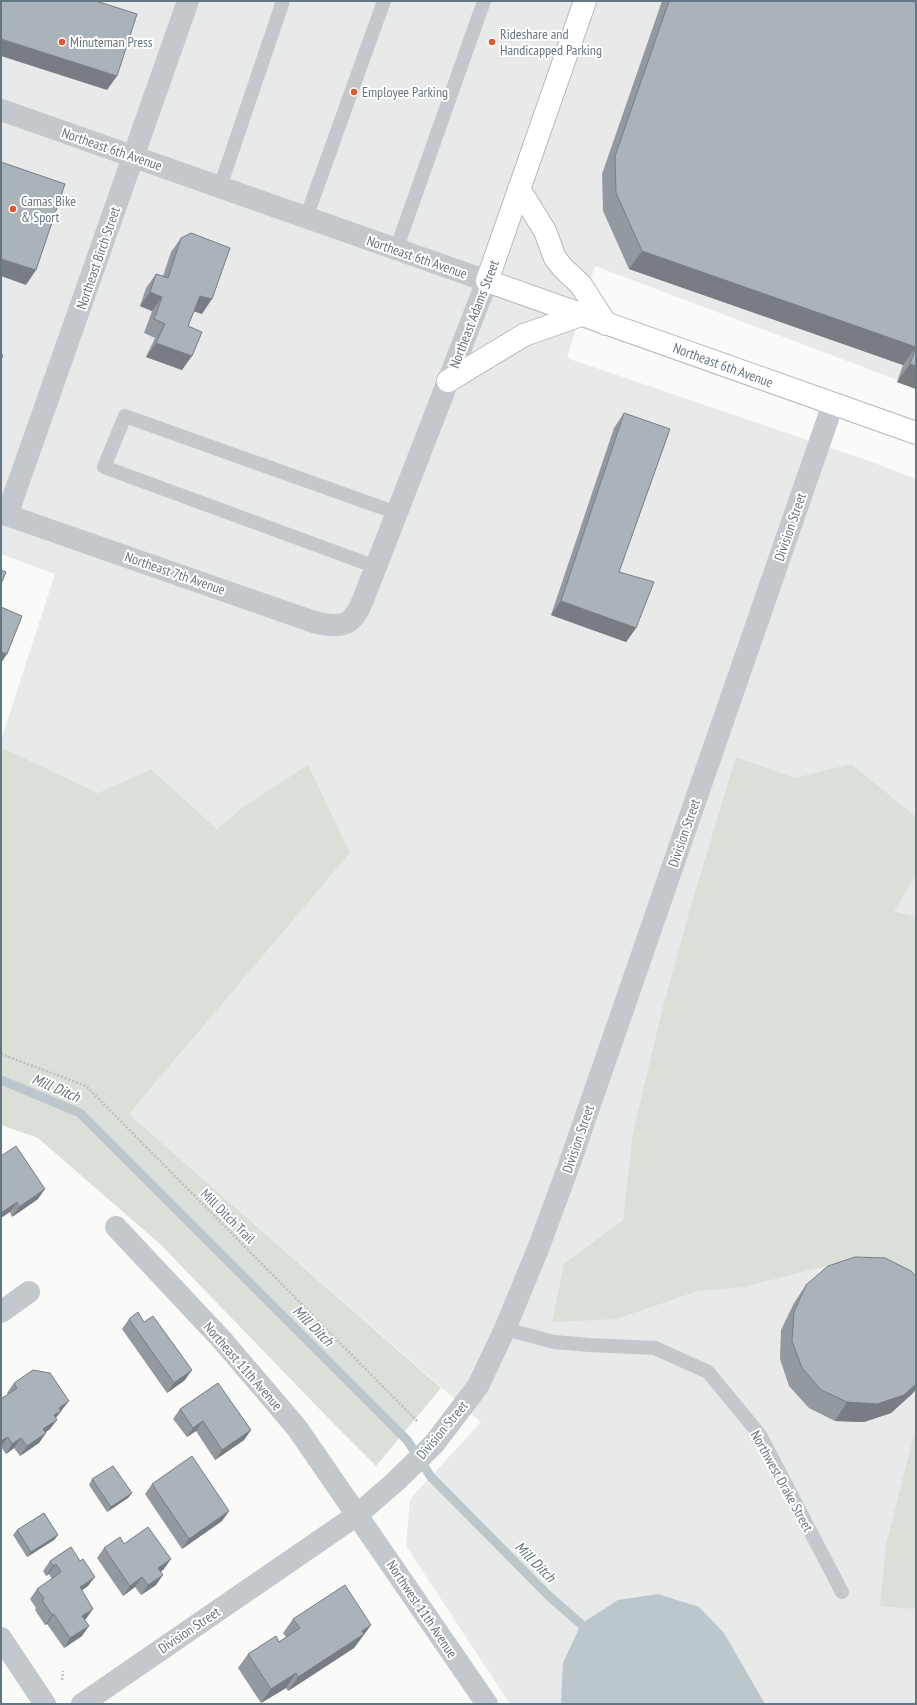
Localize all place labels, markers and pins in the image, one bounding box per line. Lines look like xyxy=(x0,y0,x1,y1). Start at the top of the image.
place label: Rideshare and Handicapped Parking xyxy=(500,25,602,59)
place label: Minuteman Press xyxy=(70,33,153,51)
marker: Minuteman Press xyxy=(57,37,67,47)
marker: Rideshare and Handicapped Parking xyxy=(487,37,497,47)
place label: Employee Parking xyxy=(362,83,448,101)
marker: Employee Parking xyxy=(349,87,359,97)
place label: Camas Bike & Sport xyxy=(21,192,76,226)
marker: Camas Bike & Sport xyxy=(8,204,18,214)

